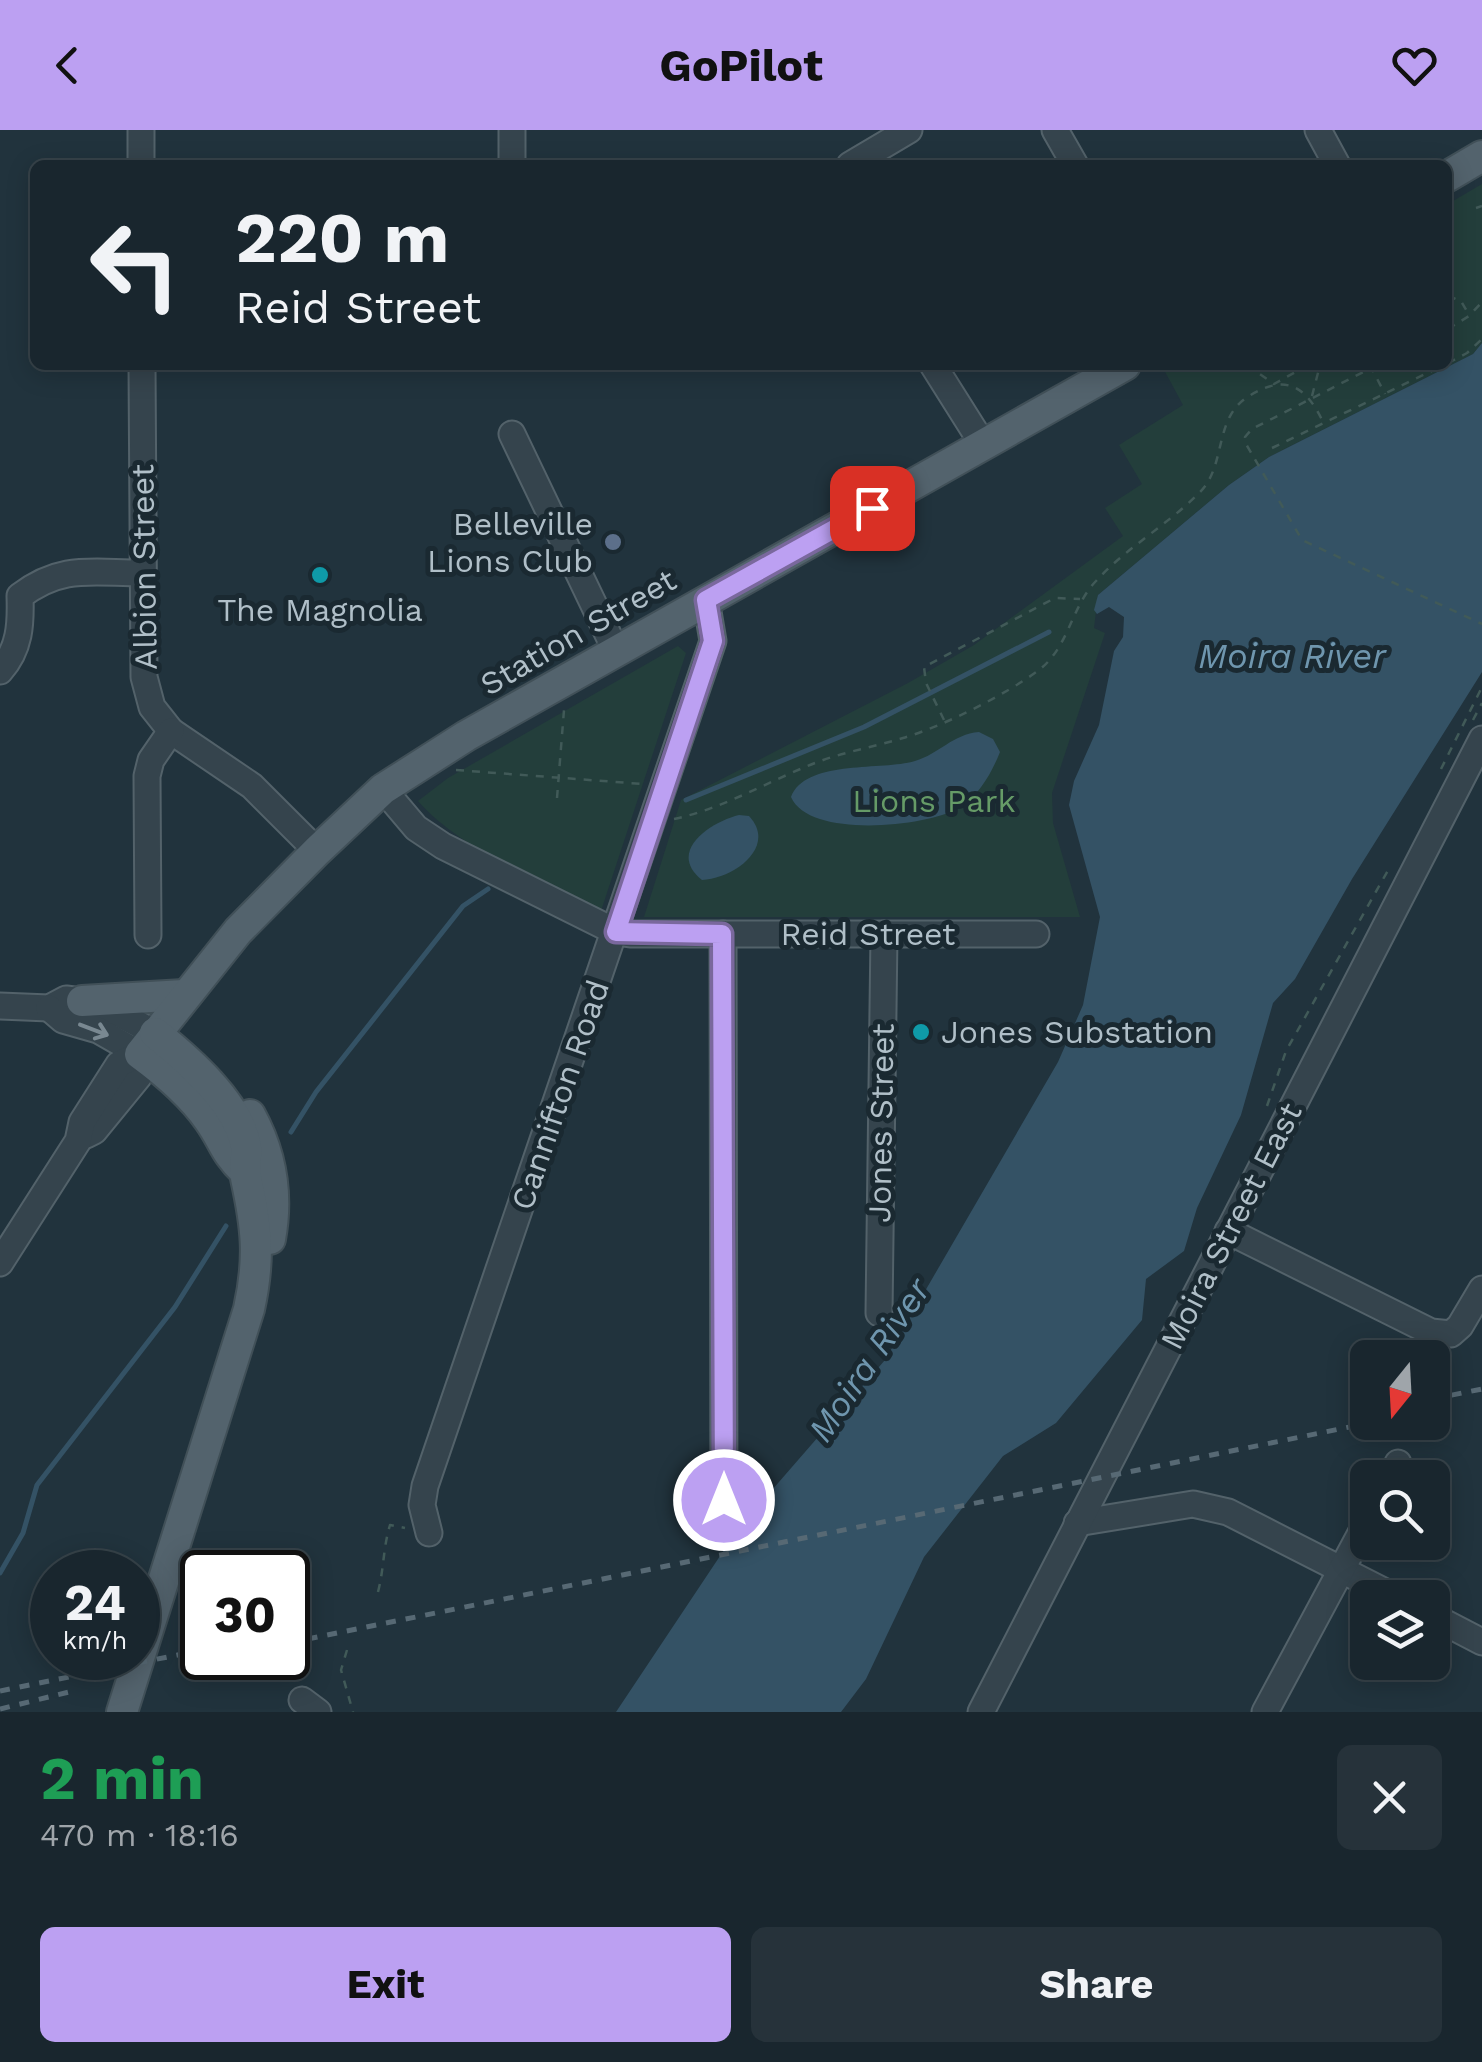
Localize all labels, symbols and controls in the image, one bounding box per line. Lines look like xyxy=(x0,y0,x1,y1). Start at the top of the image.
icon: back xyxy=(40,38,95,93)
icon: heart xyxy=(1387,38,1442,93)
text: GoPilot xyxy=(659,39,823,92)
text: 220 m xyxy=(235,197,449,279)
icon: left xyxy=(70,200,200,330)
text: Reid Street xyxy=(235,281,481,334)
street label: Albion Street xyxy=(123,464,165,670)
pin xyxy=(830,466,915,551)
icon: arrive xyxy=(845,481,900,536)
place label: Belleville Lions Club xyxy=(427,505,593,580)
marker: Belleville Lions Club xyxy=(602,531,624,553)
street label: Station Street xyxy=(473,561,683,703)
marker: The Magnolia xyxy=(309,564,331,586)
place label: The Magnolia xyxy=(217,591,423,629)
water label: Moira River xyxy=(1198,635,1387,677)
park label: Lions Park xyxy=(852,782,1016,820)
street label: Reid Street xyxy=(780,915,956,953)
street label: Cannifton Road xyxy=(503,975,617,1215)
place label: Jones Substation xyxy=(941,1013,1213,1051)
marker: Jones Substation xyxy=(910,1021,932,1043)
one-way arrow xyxy=(79,1022,109,1040)
street label: Jones Street xyxy=(860,1023,902,1223)
street label: Moira Street East xyxy=(1152,1096,1310,1356)
water label: Moira River xyxy=(799,1269,940,1450)
north arrow xyxy=(1350,1340,1450,1440)
map controls xyxy=(1350,1340,1450,1680)
position arrow xyxy=(672,1448,776,1552)
button: search xyxy=(1350,1460,1450,1560)
speed limit sign: 30 xyxy=(180,1550,310,1680)
text: 24 xyxy=(64,1573,126,1632)
button: layers xyxy=(1350,1580,1450,1680)
text: km/h xyxy=(63,1626,127,1655)
text: 2 min xyxy=(40,1743,204,1814)
button: close xyxy=(1337,1745,1442,1850)
text: 470 m · 18:16 xyxy=(40,1816,239,1854)
button: Exit xyxy=(40,1927,731,2042)
button: Share xyxy=(751,1927,1442,2042)

